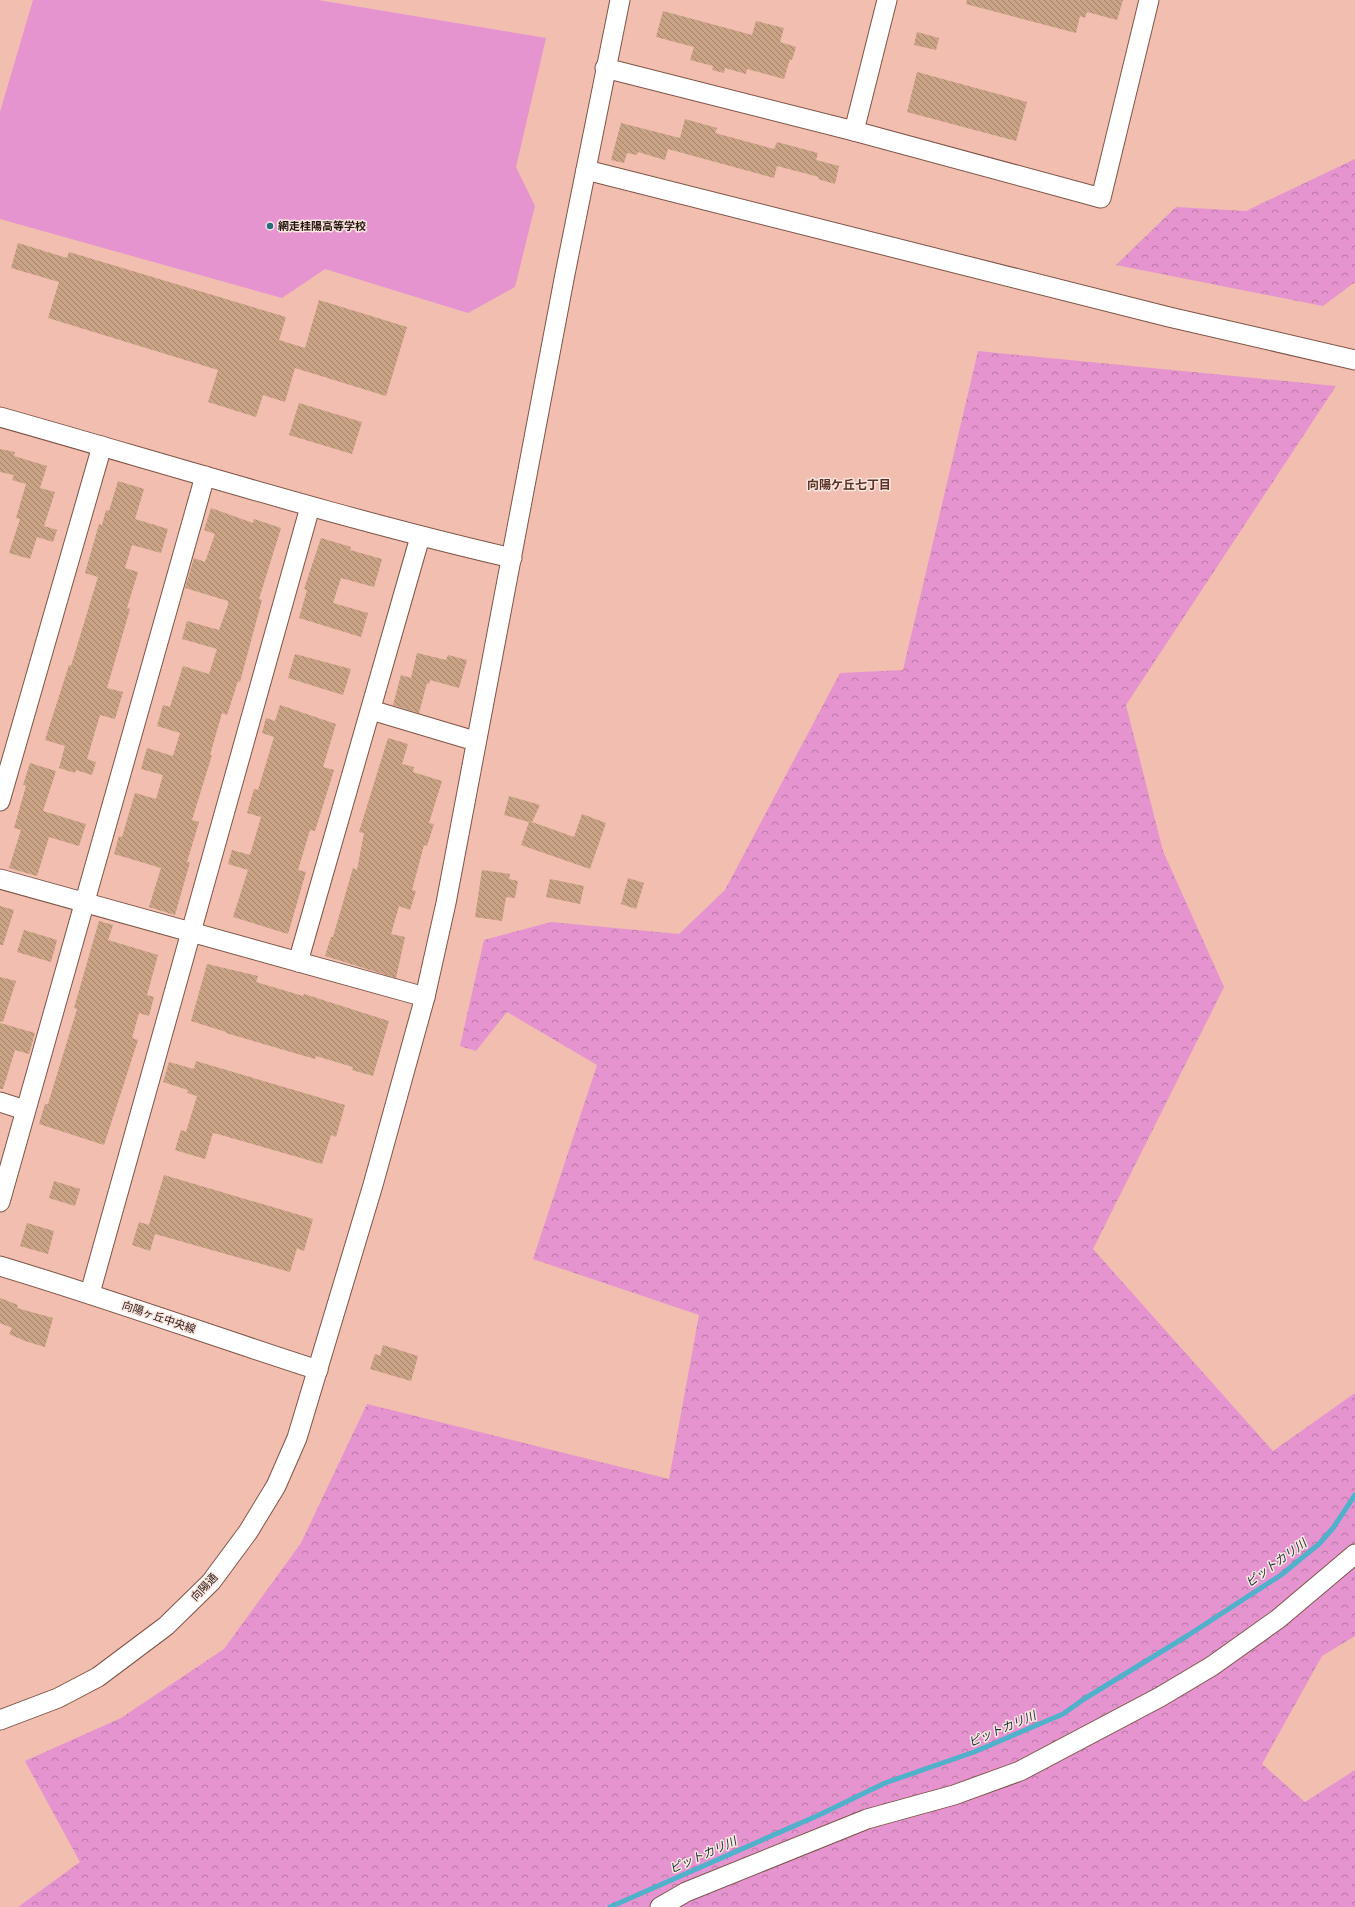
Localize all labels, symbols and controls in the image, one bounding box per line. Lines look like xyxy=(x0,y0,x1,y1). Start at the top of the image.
place label: 網走桂陽高等学校 xyxy=(278,220,366,232)
marker: 網走桂陽高等学校 xyxy=(265,221,275,231)
district label: 向陽ケ丘七丁目 xyxy=(807,478,891,492)
street label: 向陽ヶ丘中央線 xyxy=(121,1299,197,1335)
water label: ピットカリ川 xyxy=(1243,1535,1311,1590)
street label: 向陽通 xyxy=(188,1571,220,1603)
water label: ピットカリ川 xyxy=(966,1708,1040,1750)
water label: ピットカリ川 xyxy=(667,1833,741,1876)

